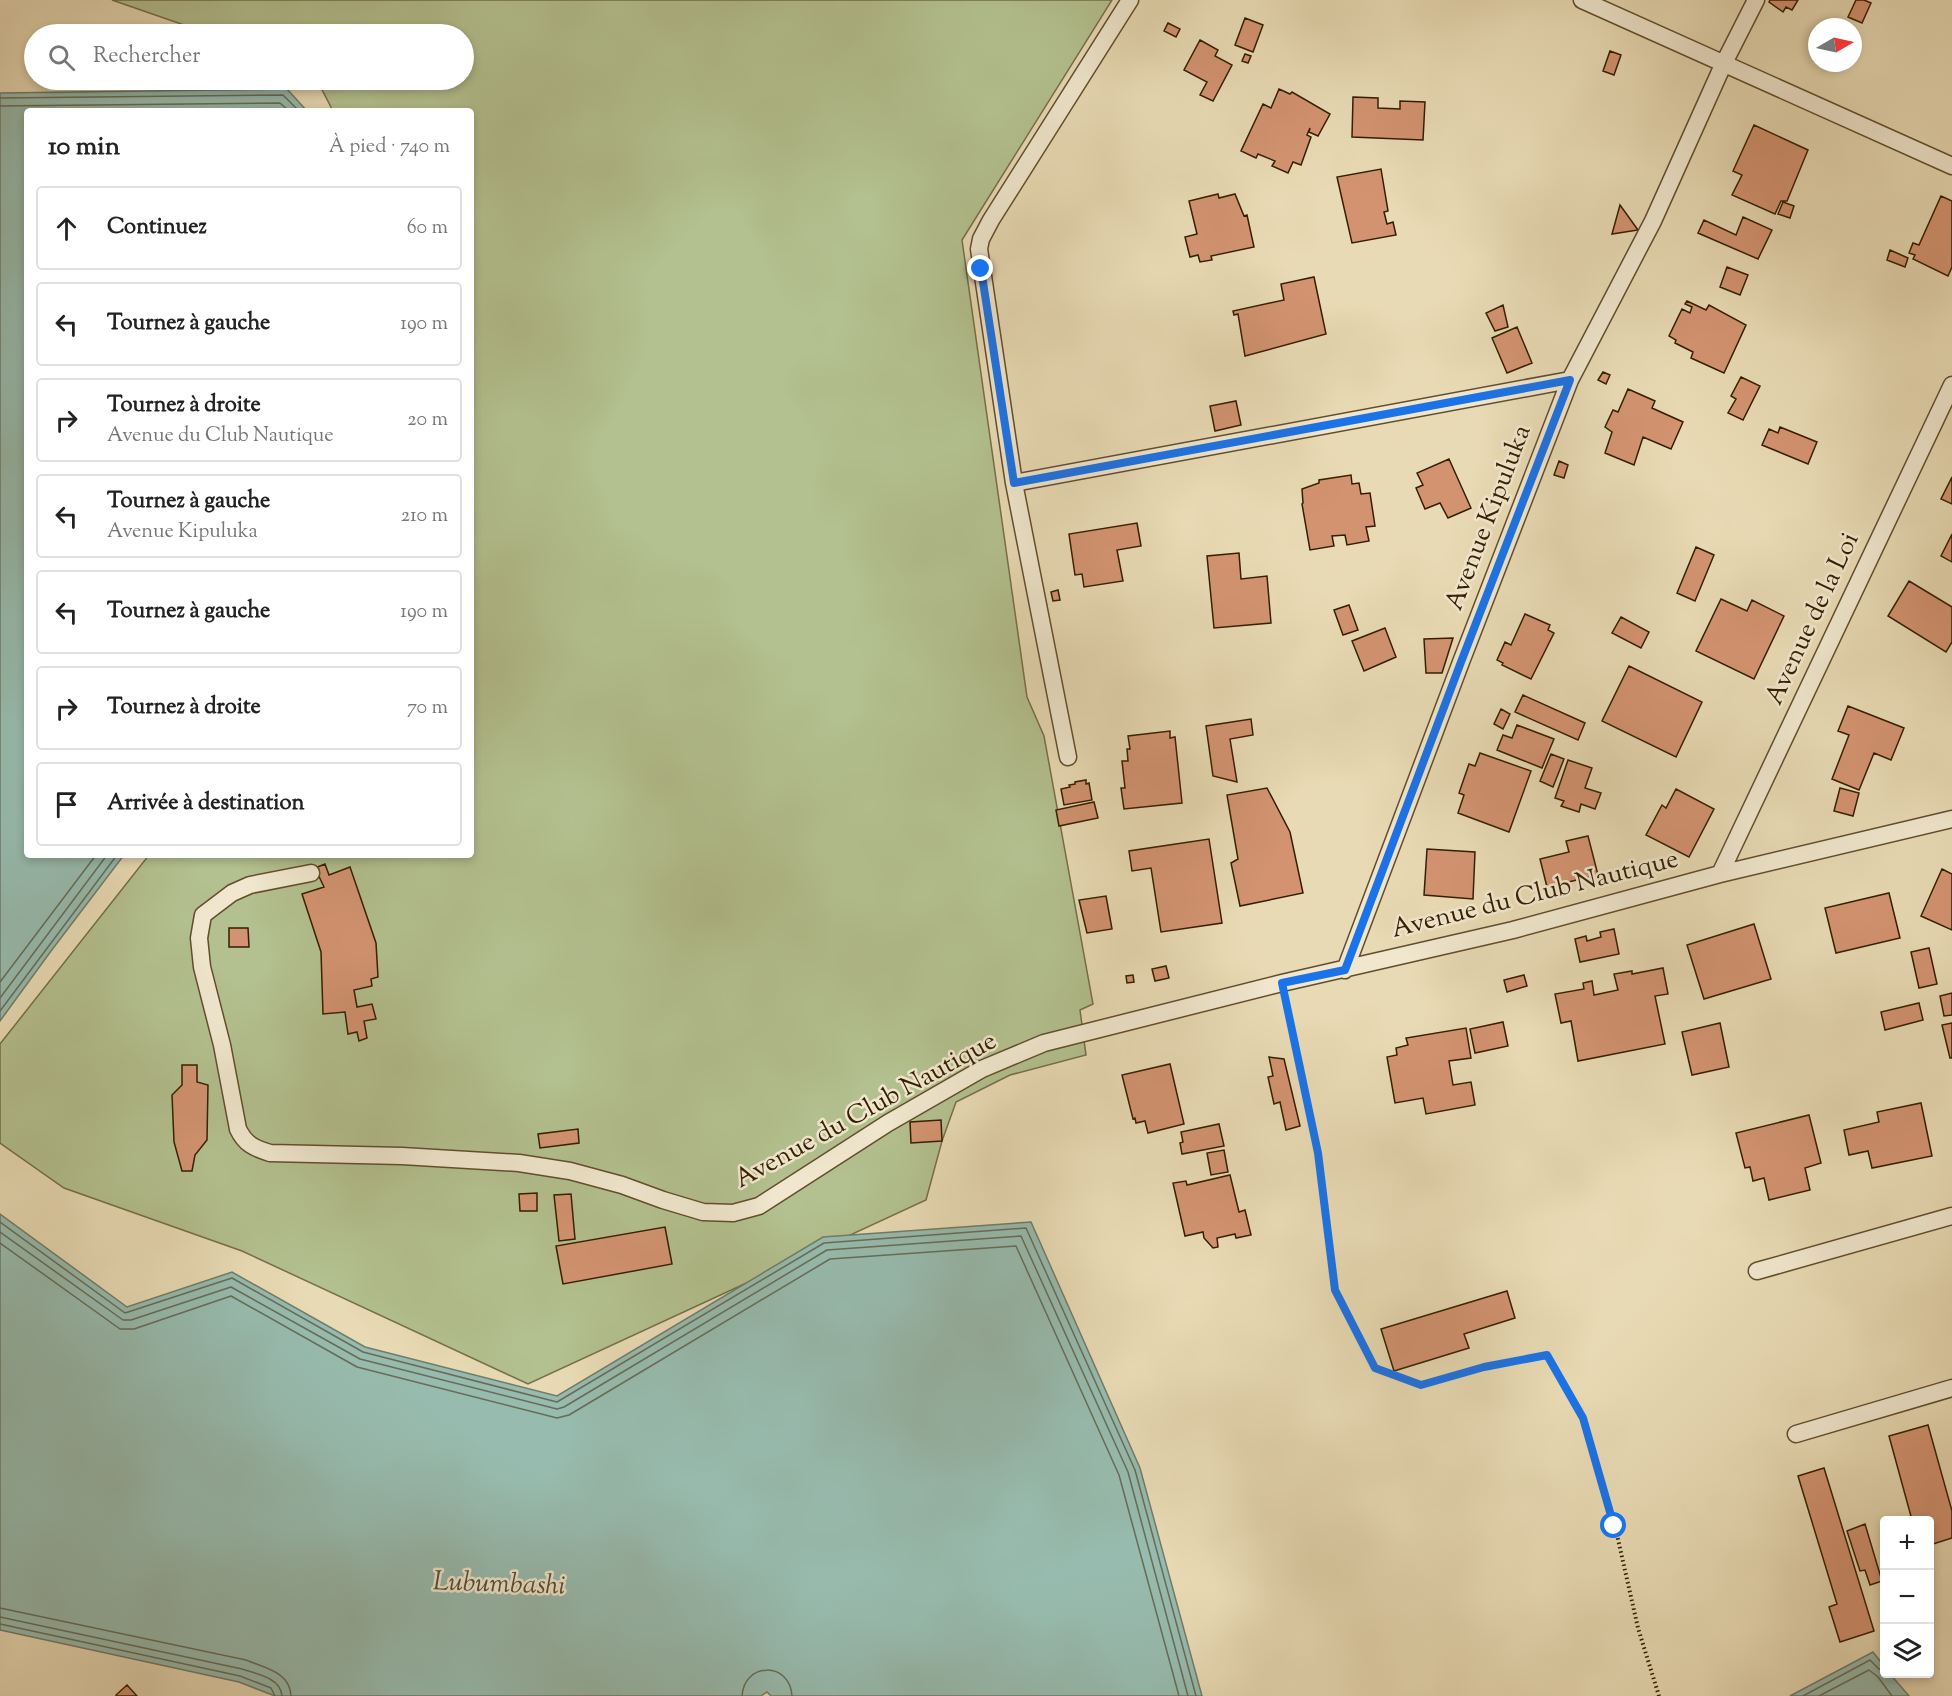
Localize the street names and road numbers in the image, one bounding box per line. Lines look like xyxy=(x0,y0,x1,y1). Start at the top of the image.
street label: Avenue Kipuluka xyxy=(1437,420,1541,616)
street label: Avenue de la Loi xyxy=(1757,527,1869,711)
street label: Avenue du Club Nautique xyxy=(1388,841,1682,949)
street label: Avenue du Club Nautique xyxy=(728,1023,1004,1199)

